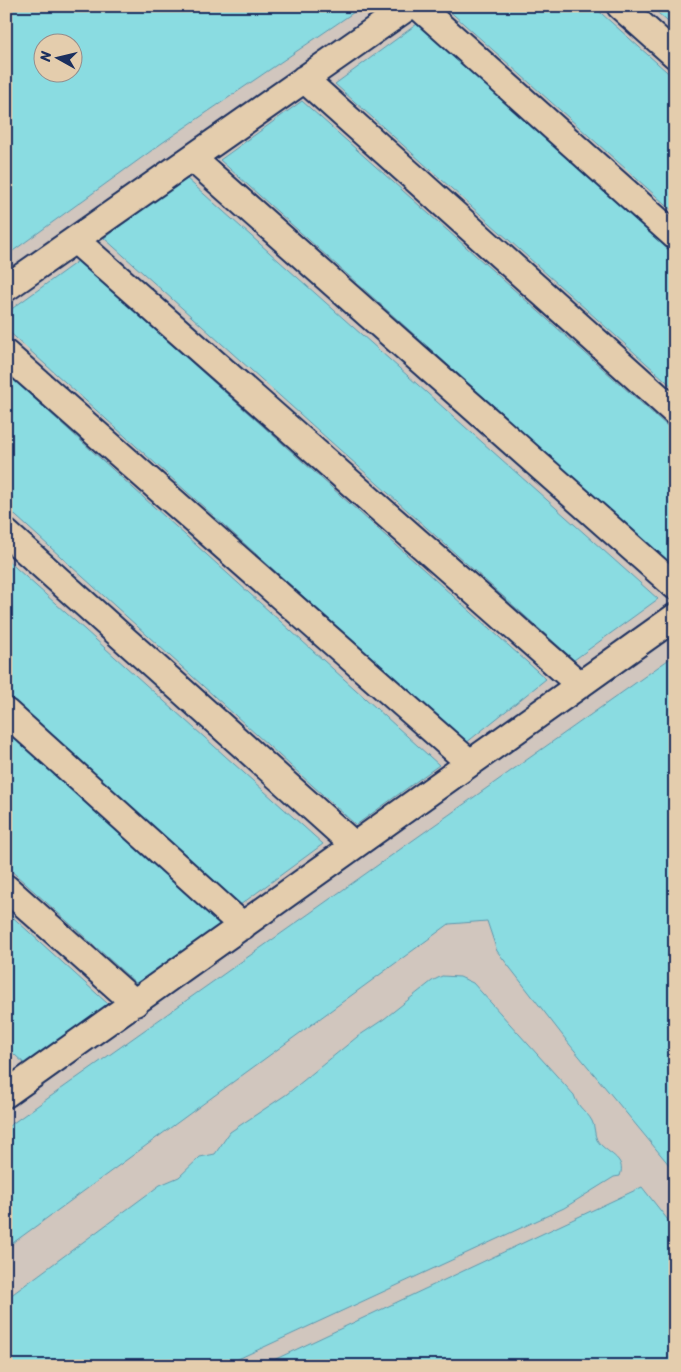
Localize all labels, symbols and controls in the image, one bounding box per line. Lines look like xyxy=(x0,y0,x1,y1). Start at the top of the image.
north arrow xyxy=(32,32,82,82)
text: N xyxy=(32,49,59,64)

